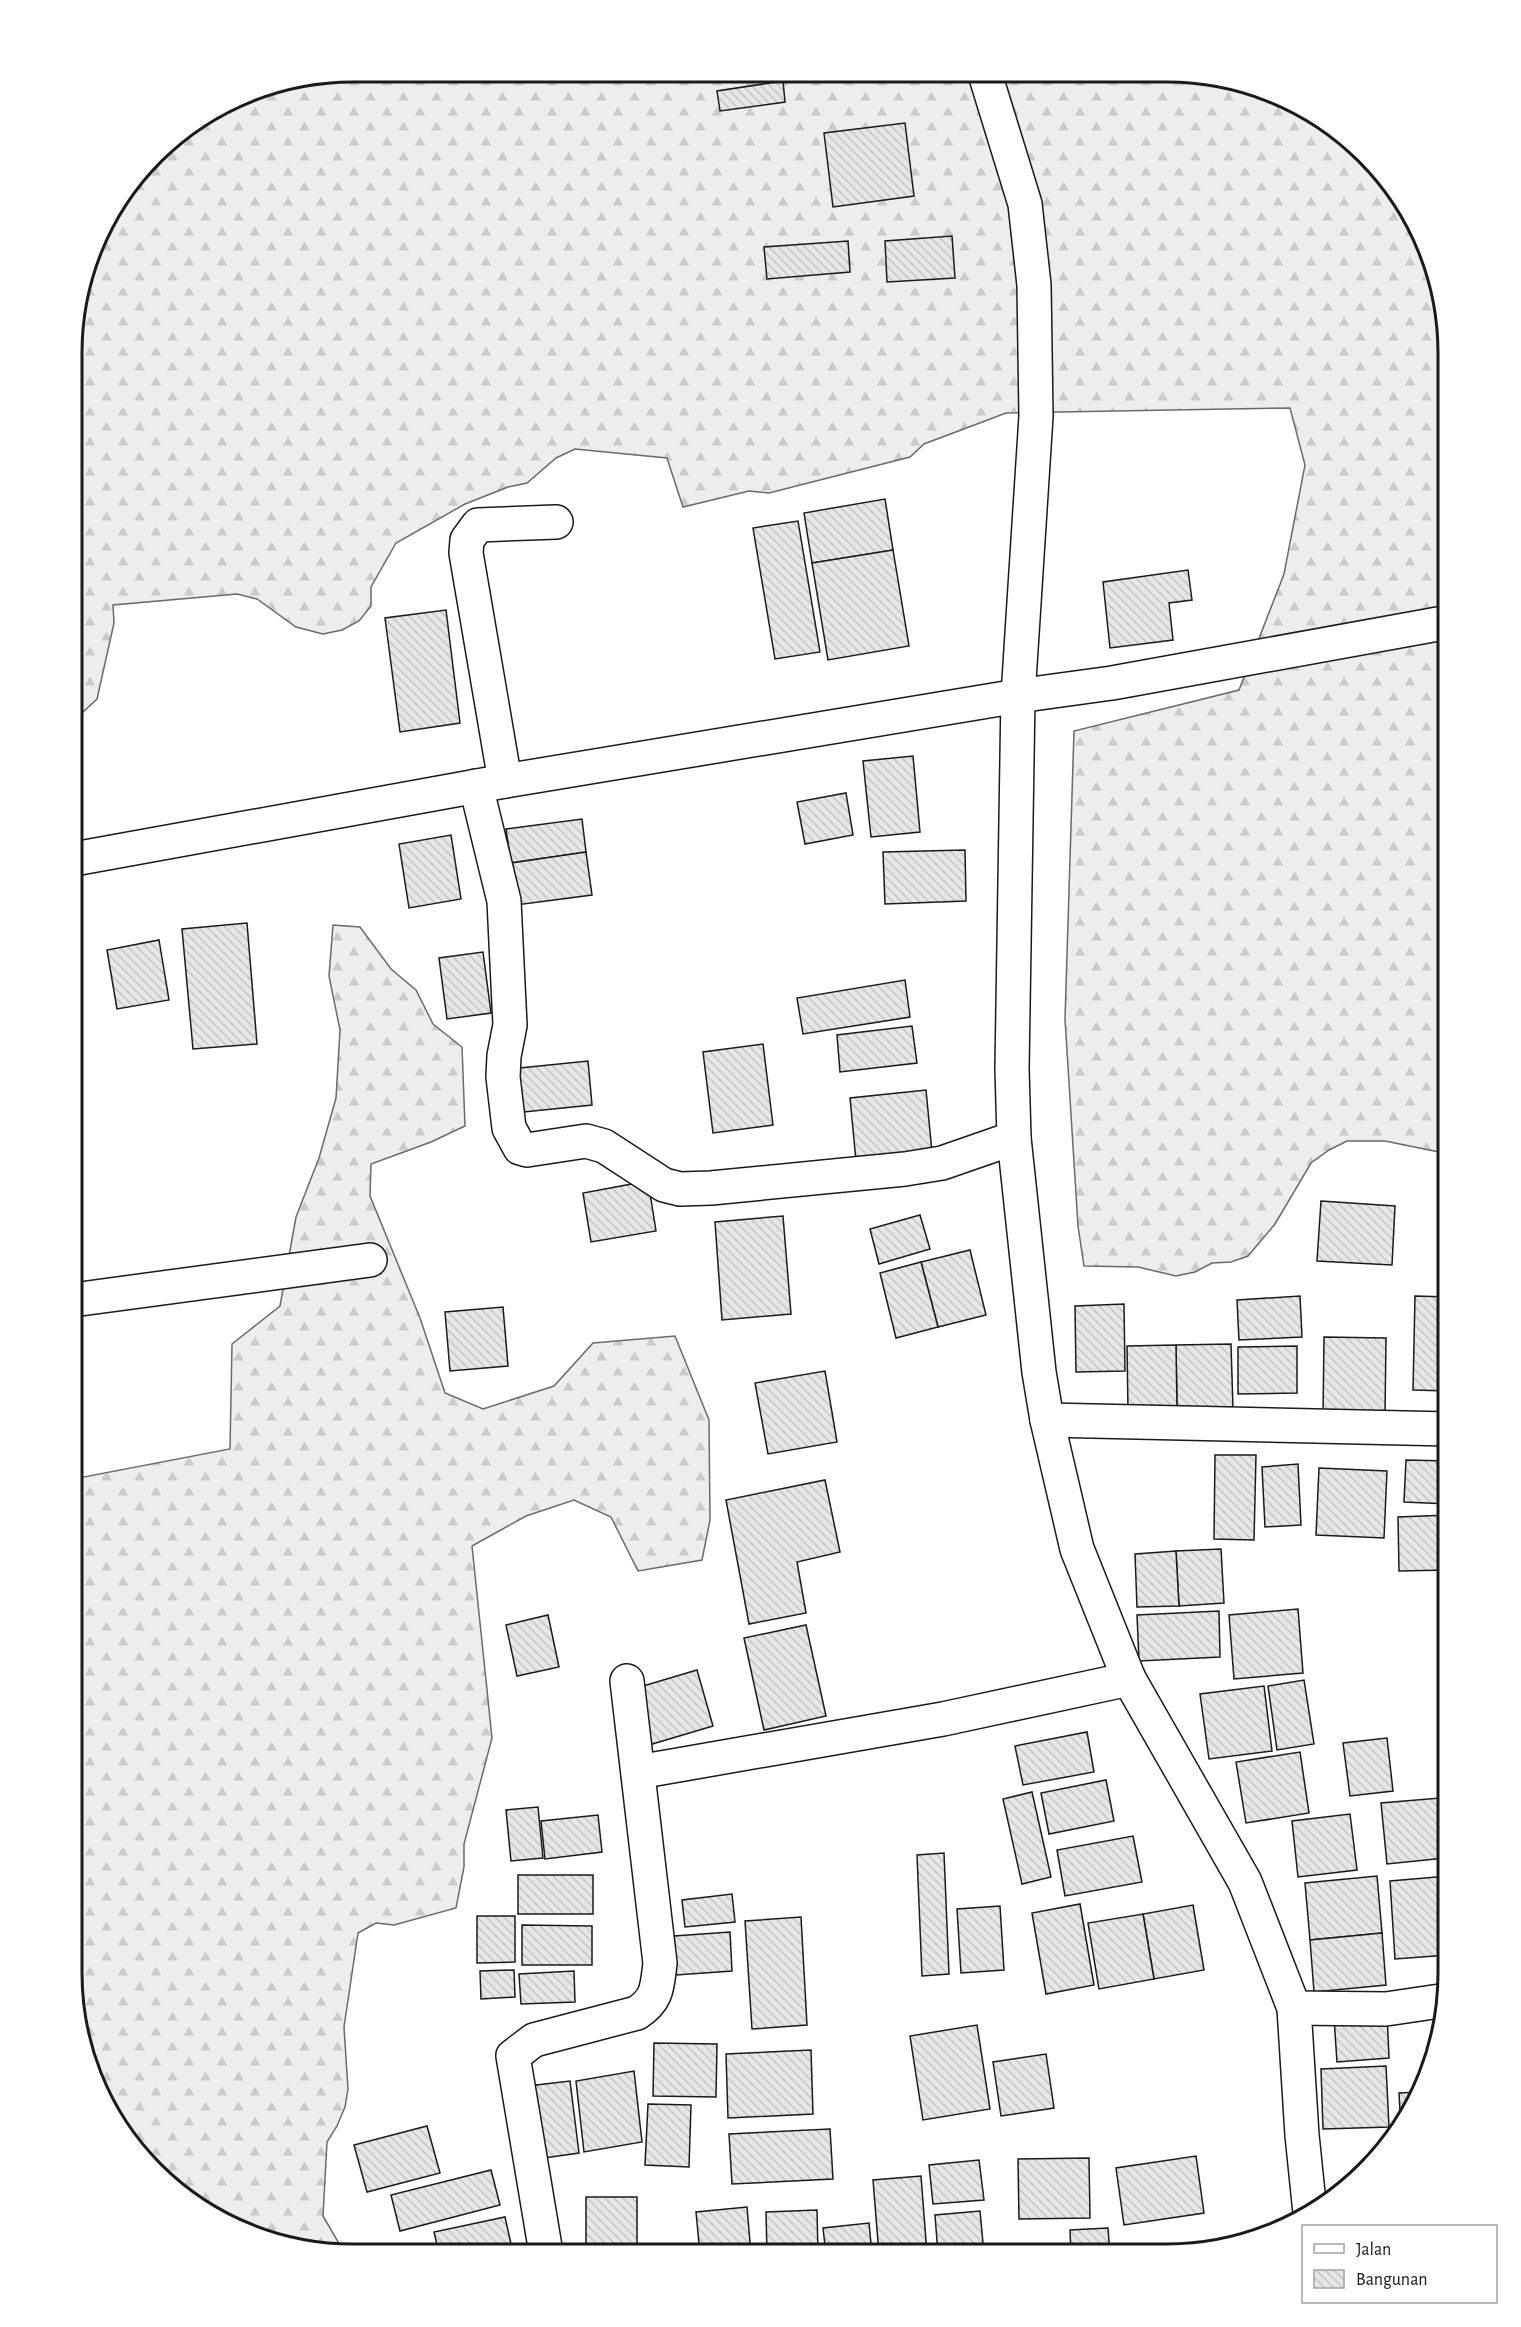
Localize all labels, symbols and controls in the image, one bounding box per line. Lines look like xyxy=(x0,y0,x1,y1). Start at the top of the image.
legend xyxy=(1302,2225,1497,2303)
text: Jalan xyxy=(1356,2241,1391,2259)
text: Bangunan xyxy=(1356,2271,1428,2289)

